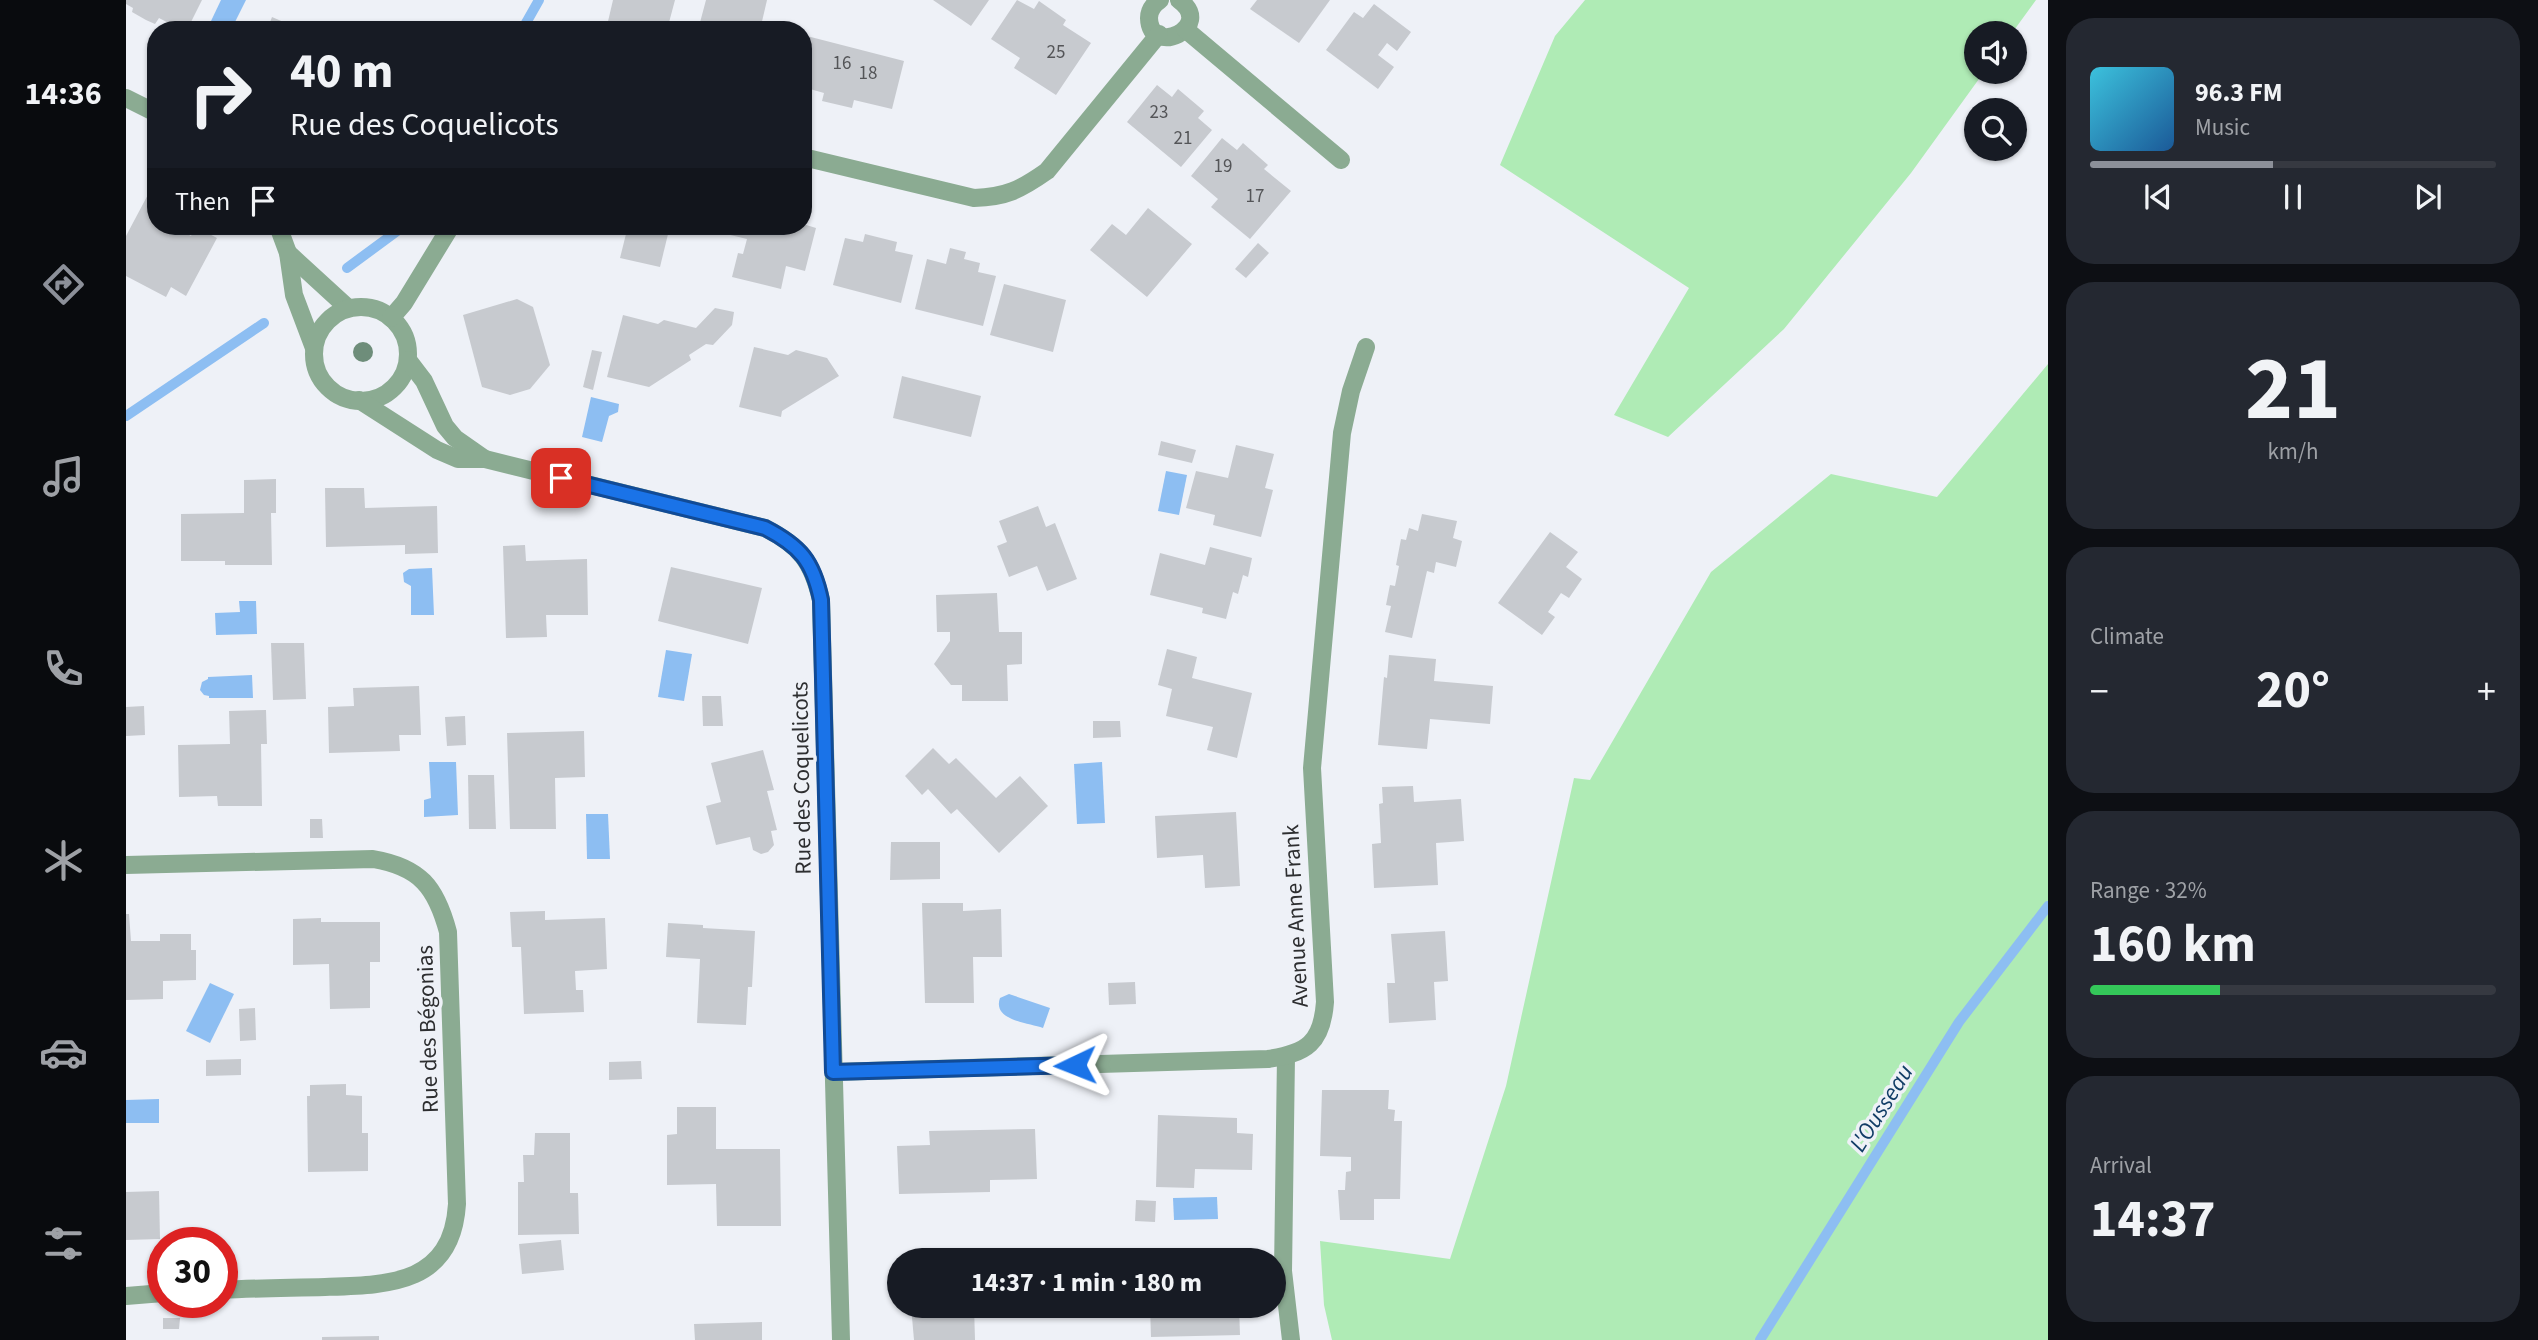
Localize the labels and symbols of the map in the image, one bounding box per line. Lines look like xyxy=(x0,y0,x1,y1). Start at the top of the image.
house number: 25 xyxy=(1047,39,1065,66)
house number: 16 xyxy=(833,50,851,77)
house number: 18 xyxy=(859,60,877,87)
house number: 23 xyxy=(1150,99,1168,126)
house number: 21 xyxy=(1174,125,1192,152)
house number: 19 xyxy=(1214,153,1232,180)
house number: 17 xyxy=(1246,183,1264,210)
pin xyxy=(531,448,591,508)
street label: Rue des Coquelicots xyxy=(783,681,820,875)
street label: Avenue Anne Frank xyxy=(1274,823,1317,1008)
street label: Rue des Bégonias xyxy=(408,944,447,1113)
position arrow xyxy=(1038,1028,1112,1102)
water label: L'Ousseau xyxy=(1841,1058,1922,1159)
speed limit sign: 30 xyxy=(147,1227,238,1318)

